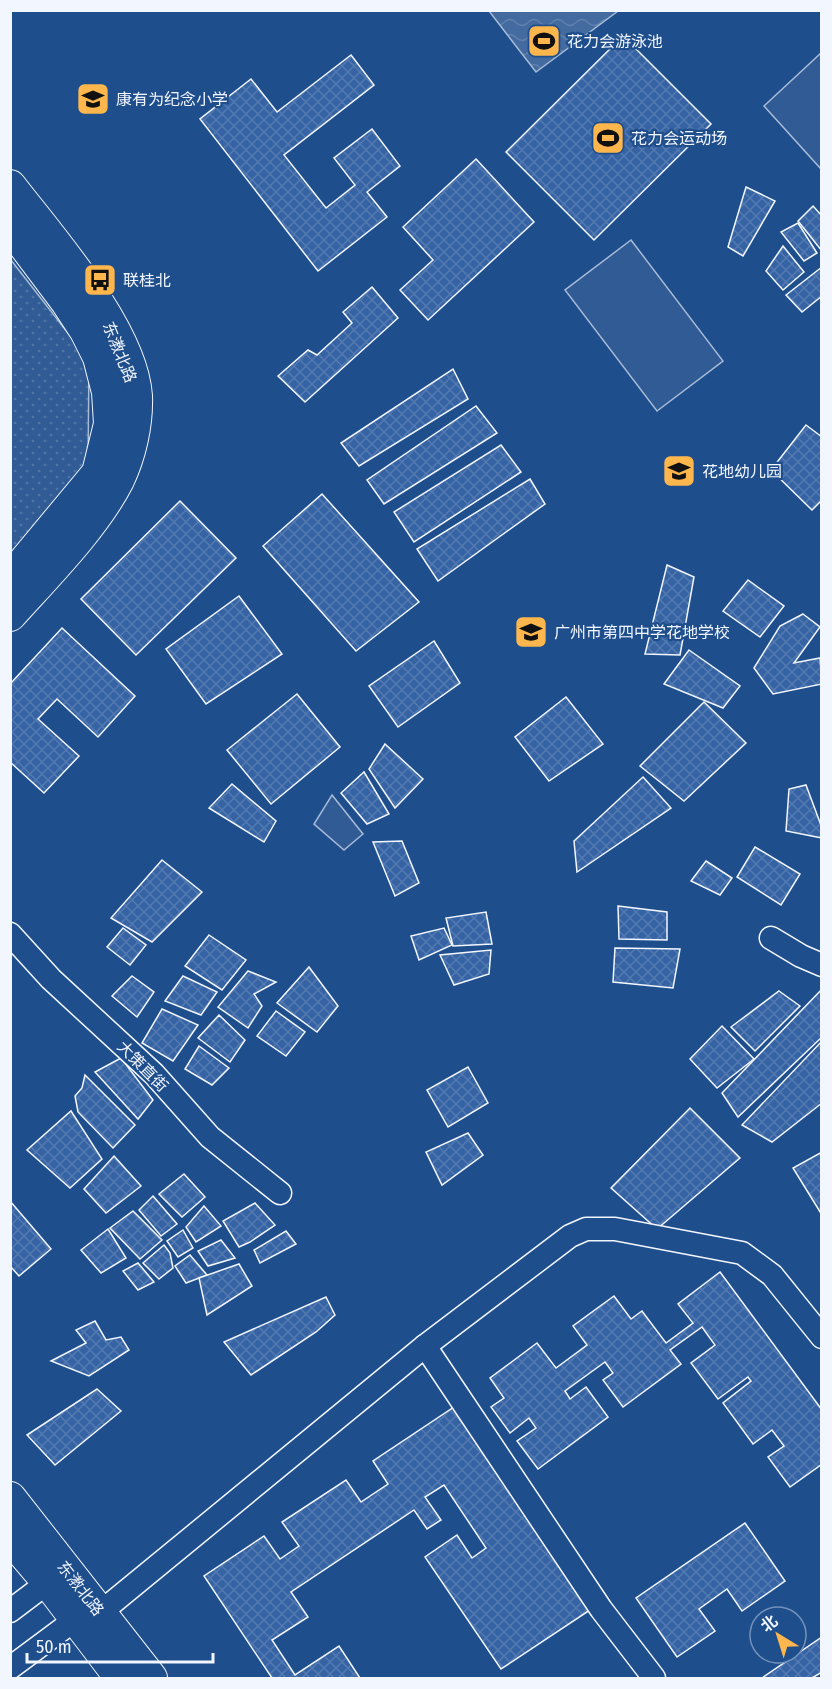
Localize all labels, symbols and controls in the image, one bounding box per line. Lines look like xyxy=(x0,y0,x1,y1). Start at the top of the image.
sports icon: 花力会游泳池 xyxy=(526,23,562,59)
place label: 花力会游泳池 xyxy=(567,32,663,51)
school or university icon: 康有为纪念小学 xyxy=(75,81,111,117)
place label: 康有为纪念小学 xyxy=(116,90,228,109)
sports icon: 花力会运动场 xyxy=(590,120,626,156)
place label: 花力会运动场 xyxy=(631,129,727,148)
bus stop icon: 联桂北 xyxy=(82,262,118,298)
place label: 联桂北 xyxy=(123,271,171,290)
street label: 东漖北路 xyxy=(99,319,140,385)
school or university icon: 花地幼儿园 xyxy=(661,453,697,489)
place label: 花地幼儿园 xyxy=(702,462,782,481)
school or university icon: 广州市第四中学花地学校 xyxy=(513,614,549,650)
place label: 广州市第四中学花地学校 xyxy=(554,623,730,642)
street label: 大策直街 xyxy=(113,1037,172,1096)
street label: 东漖北路 xyxy=(53,1557,108,1619)
north arrow xyxy=(748,1605,808,1665)
text: 北 xyxy=(757,1611,781,1636)
scale bar xyxy=(27,1626,213,1664)
text: 50 m xyxy=(36,1636,72,1658)

